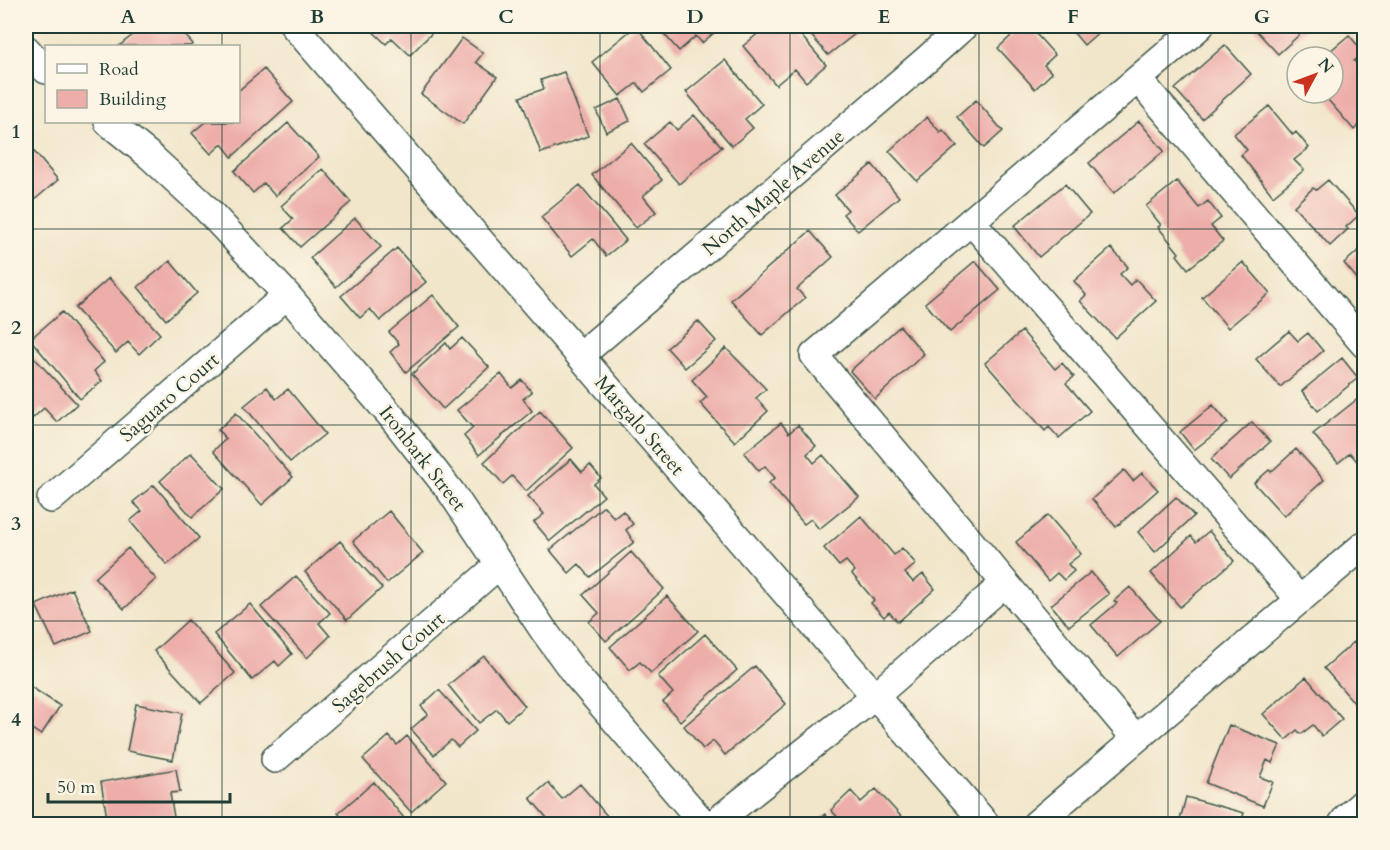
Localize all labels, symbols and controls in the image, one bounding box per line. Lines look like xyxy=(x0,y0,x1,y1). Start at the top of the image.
text: A xyxy=(120,3,136,30)
text: B xyxy=(310,3,324,30)
text: C xyxy=(498,3,514,30)
text: D xyxy=(686,3,704,30)
text: E xyxy=(878,3,890,30)
text: F xyxy=(1067,3,1079,30)
text: G xyxy=(1254,3,1270,30)
legend xyxy=(45,45,240,123)
north arrow xyxy=(1285,45,1345,105)
text: N xyxy=(1313,53,1338,78)
text: Road xyxy=(99,57,139,82)
text: Building xyxy=(99,87,167,112)
text: 1 xyxy=(11,118,21,145)
street label: North Maple Avenue xyxy=(696,123,850,262)
text: 2 xyxy=(11,314,21,341)
street label: Saguaro Court xyxy=(114,346,225,448)
street label: Margalo Street xyxy=(589,370,691,481)
street label: Ironbark Street xyxy=(373,400,473,517)
text: 3 xyxy=(11,510,21,537)
street label: Sagebrush Court xyxy=(326,605,451,719)
text: 4 xyxy=(11,706,21,733)
scale bar xyxy=(48,766,230,804)
text: 50 m xyxy=(57,775,96,800)

